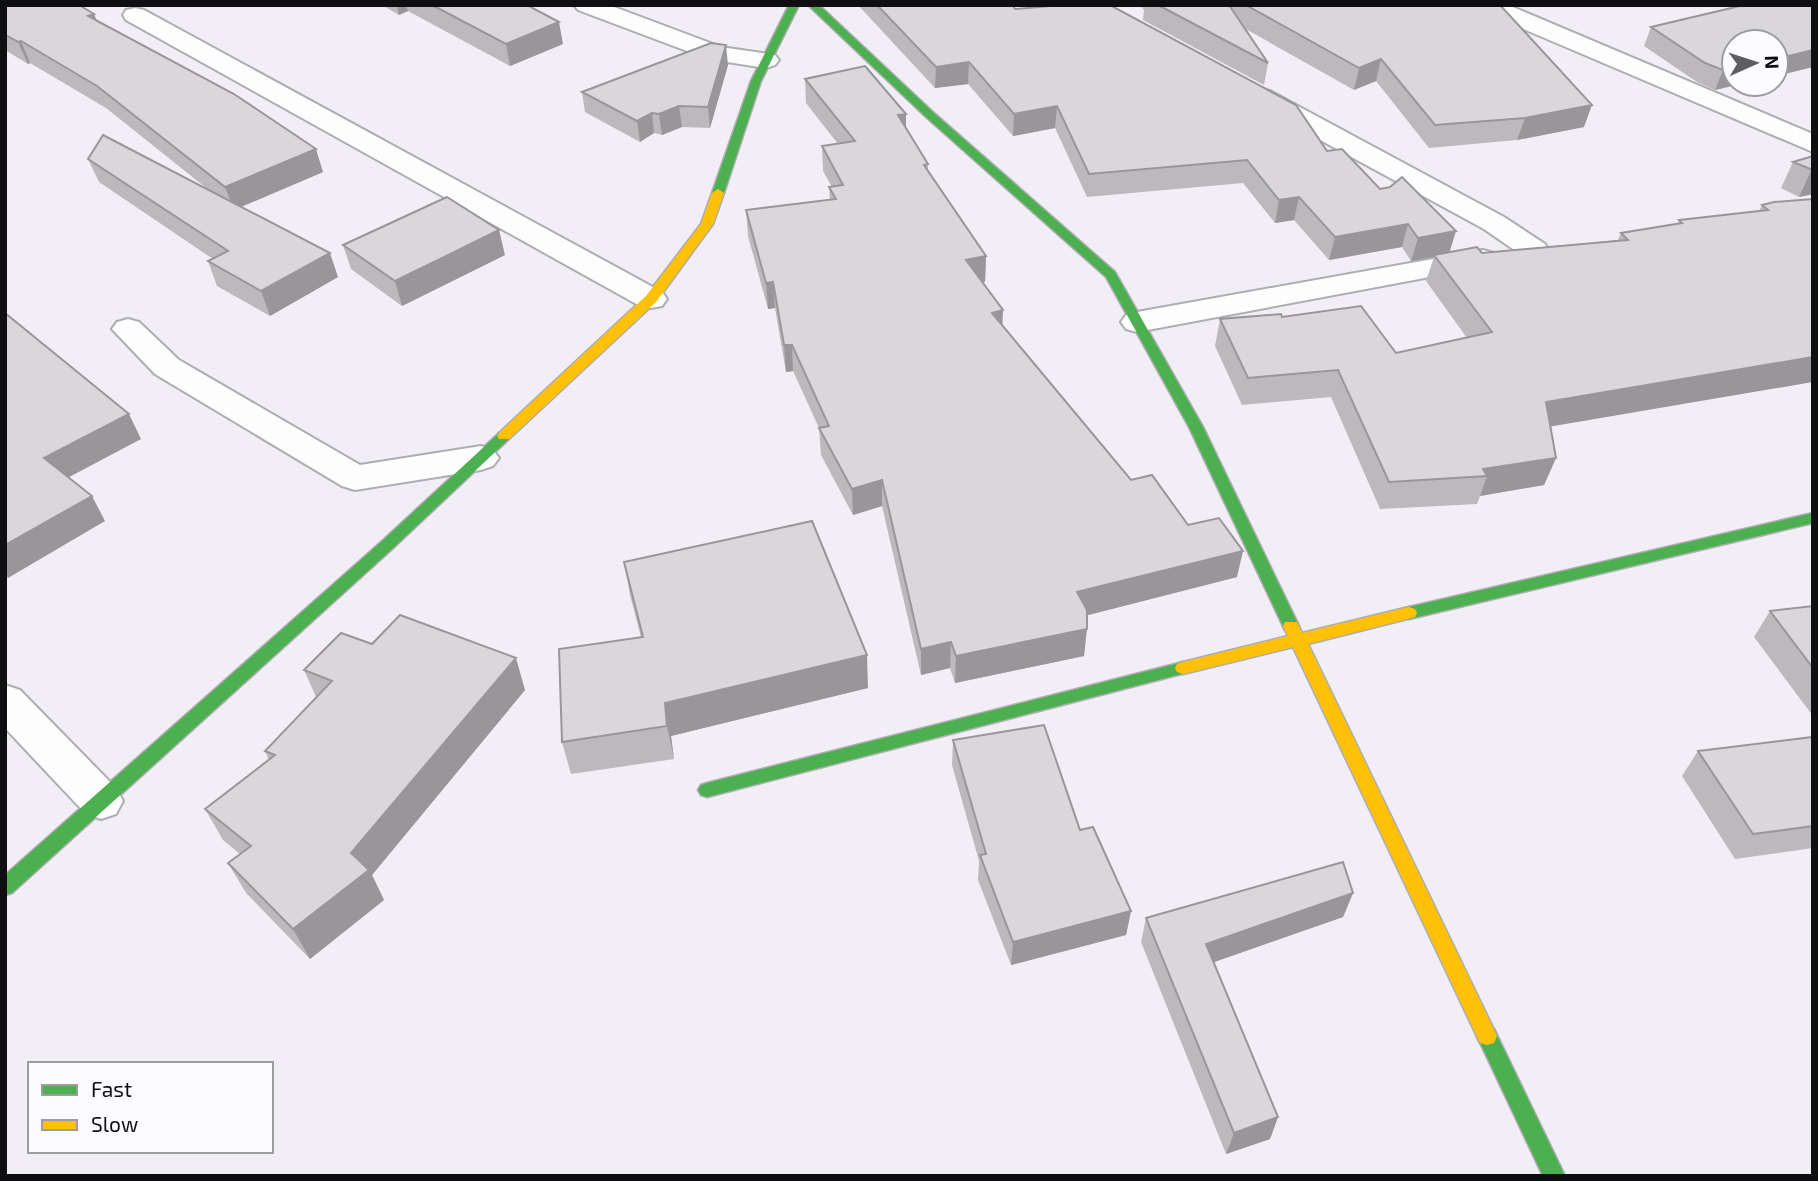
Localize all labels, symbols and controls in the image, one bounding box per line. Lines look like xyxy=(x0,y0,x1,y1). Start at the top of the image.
north arrow xyxy=(1720,28,1790,98)
text: N xyxy=(1761,55,1784,70)
legend xyxy=(28,1062,273,1153)
text: Fast xyxy=(91,1076,132,1101)
text: Slow xyxy=(91,1111,138,1136)

